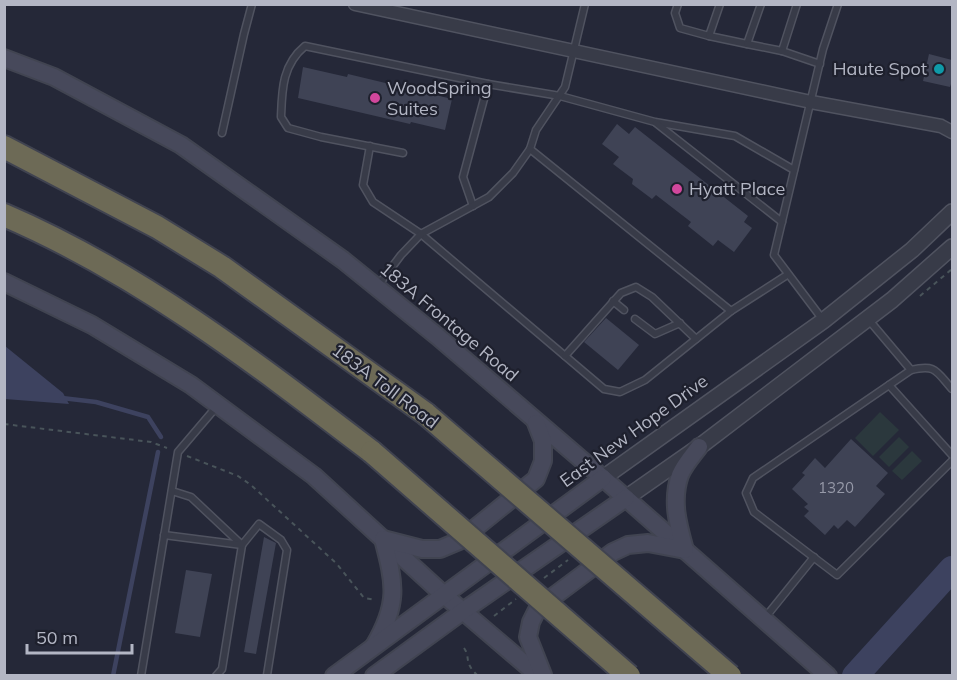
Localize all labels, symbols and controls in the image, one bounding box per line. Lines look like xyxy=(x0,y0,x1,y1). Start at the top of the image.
place label: Haute Spot xyxy=(833,57,927,80)
marker: Haute Spot xyxy=(932,62,946,76)
place label: WoodSpring Suites xyxy=(387,76,492,120)
marker: WoodSpring Suites xyxy=(368,91,382,105)
place label: Hyatt Place xyxy=(689,177,785,200)
marker: Hyatt Place xyxy=(670,182,684,196)
street label: 183A Frontage Road xyxy=(375,257,523,386)
street label: 183A Toll Road xyxy=(327,338,443,433)
street label: East New Hope Drive xyxy=(555,369,712,492)
house number: 1320 xyxy=(818,478,854,497)
scale bar xyxy=(27,617,132,655)
text: 50 m xyxy=(36,626,78,649)

